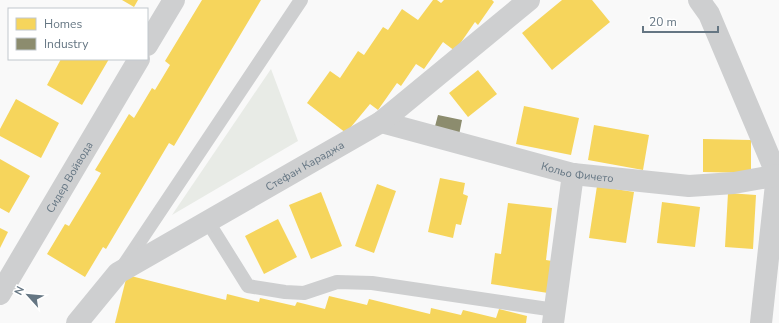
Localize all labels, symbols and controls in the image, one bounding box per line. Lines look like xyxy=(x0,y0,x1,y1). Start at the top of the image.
legend xyxy=(8,8,148,60)
scale bar xyxy=(643,8,718,34)
text: 20 m xyxy=(649,14,677,30)
text: Homes xyxy=(44,16,82,32)
text: Industry xyxy=(44,36,89,52)
street label: Стефан Караджа xyxy=(263,137,347,194)
street label: Сидер Войвода xyxy=(42,138,96,215)
street label: Кольо Фичето xyxy=(540,158,614,186)
north arrow xyxy=(8,275,48,315)
text: N xyxy=(11,284,28,298)

